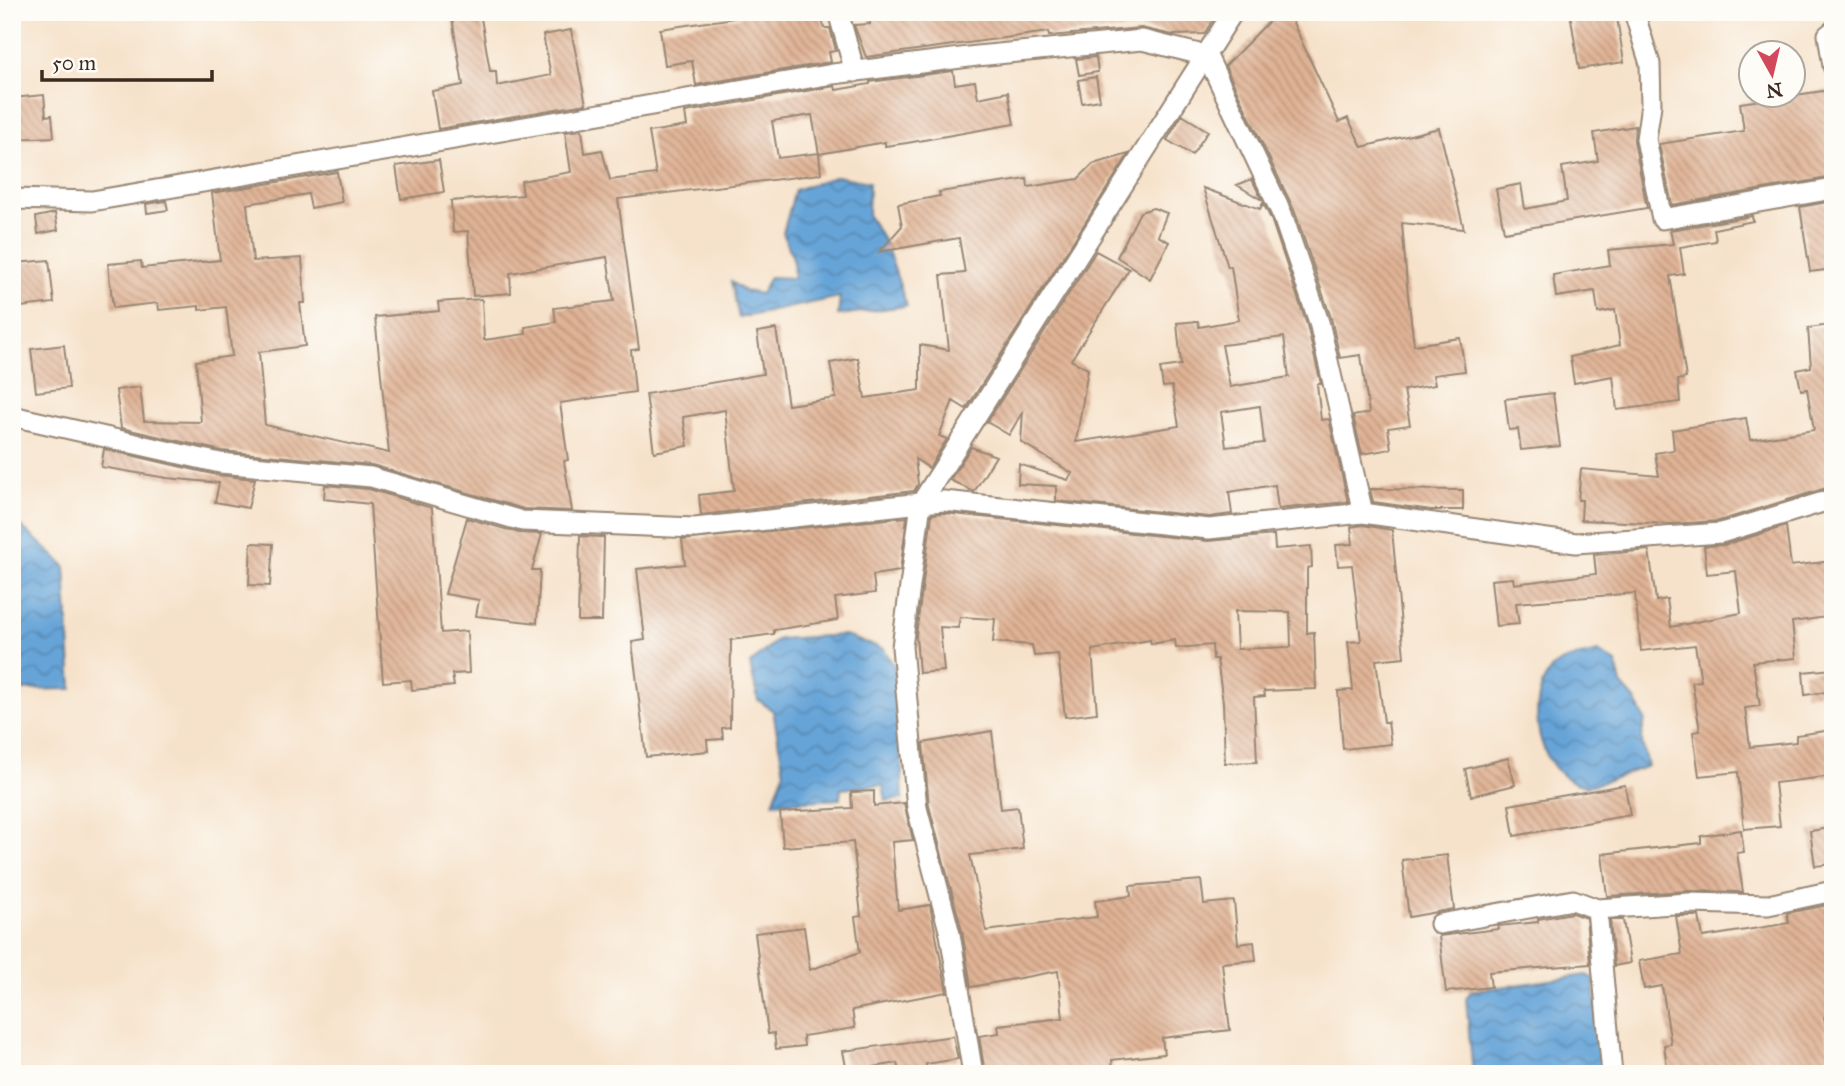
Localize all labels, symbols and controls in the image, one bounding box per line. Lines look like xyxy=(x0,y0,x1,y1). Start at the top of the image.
scale bar xyxy=(42,38,212,82)
north arrow xyxy=(1736,38,1806,108)
text: 50 m xyxy=(52,50,97,76)
text: N xyxy=(1765,78,1784,103)

